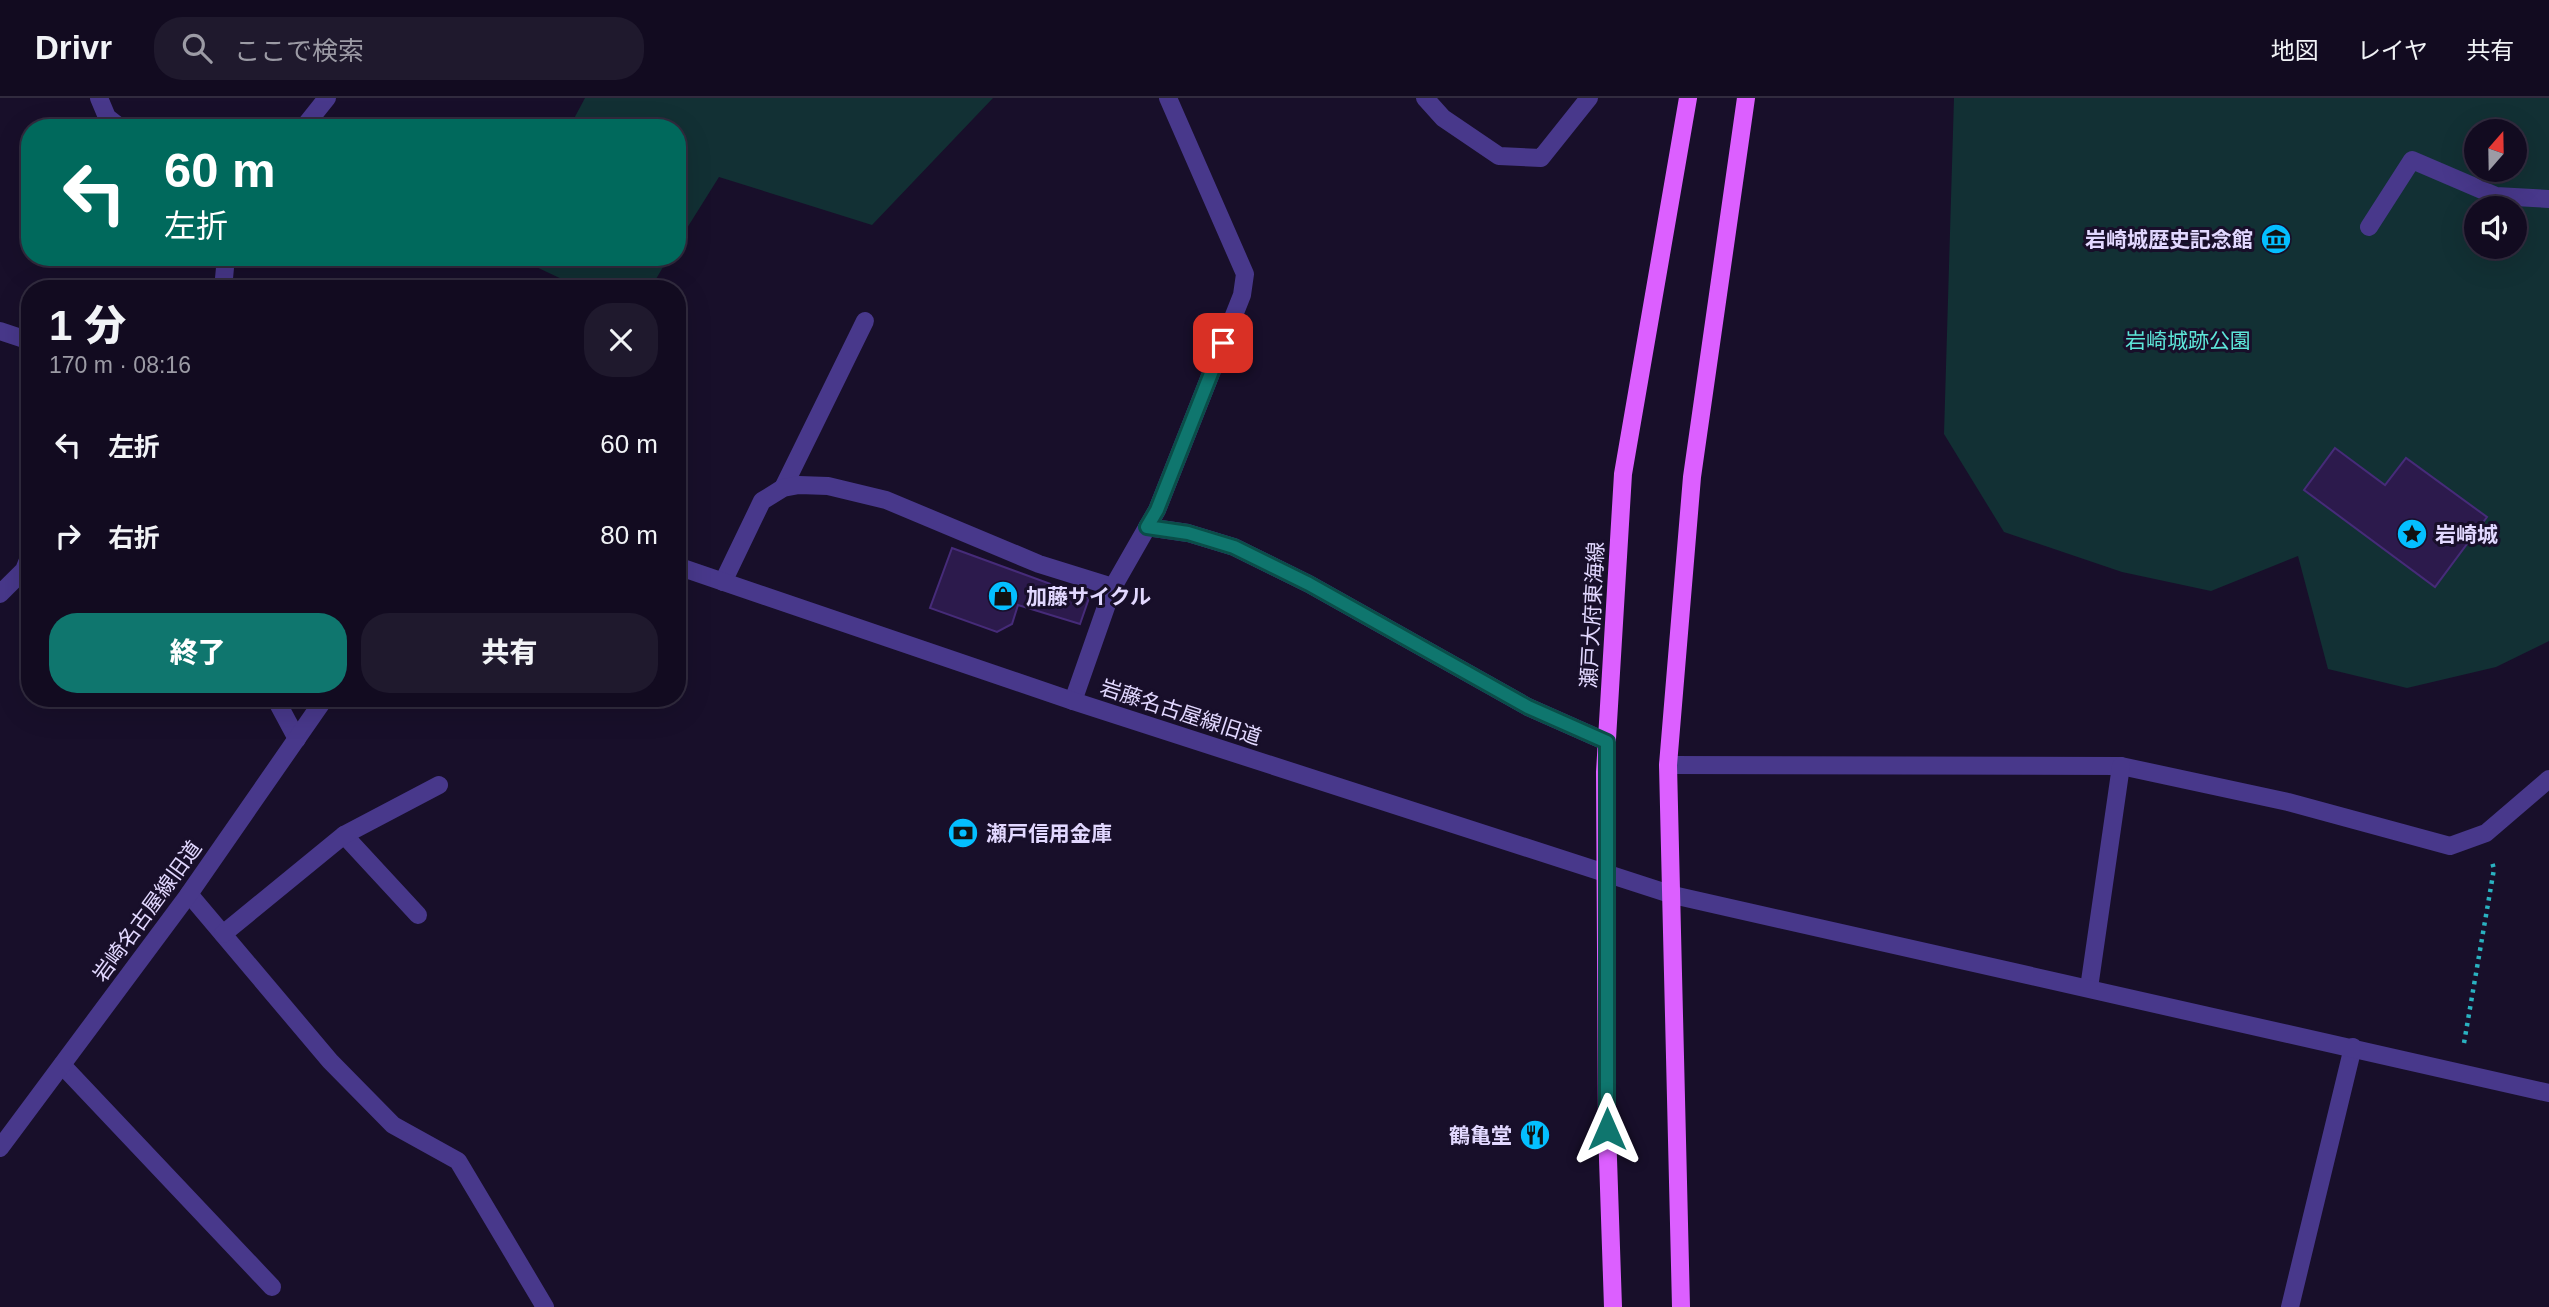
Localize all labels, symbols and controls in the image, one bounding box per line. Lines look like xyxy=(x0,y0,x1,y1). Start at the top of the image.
search box xyxy=(154,17,644,80)
text: Drivr xyxy=(35,29,112,66)
icon: search xyxy=(178,29,216,67)
text: ここで検索 xyxy=(234,36,364,66)
text: 地図 xyxy=(2271,37,2319,64)
text: レイヤ xyxy=(2357,37,2428,64)
text: 共有 xyxy=(2466,37,2514,64)
north arrow xyxy=(2464,119,2527,182)
map controls xyxy=(2464,119,2527,259)
text: 60 m xyxy=(164,143,276,197)
icon: left xyxy=(49,147,140,238)
button: sound xyxy=(2464,196,2527,259)
text: 左折 xyxy=(164,208,228,244)
museum icon: 岩崎城歴史記念館 xyxy=(2259,222,2293,256)
place label: 岩崎城歴史記念館 xyxy=(2085,228,2253,251)
text: 1 分 xyxy=(49,302,126,349)
button: close xyxy=(584,303,658,377)
pin xyxy=(1193,313,1253,373)
icon: arrive xyxy=(1204,324,1242,362)
park label: 岩崎城跡公園 xyxy=(2125,329,2251,352)
text: 170 m · 08:16 xyxy=(49,352,191,378)
icon: left xyxy=(49,426,87,464)
text: 60 m xyxy=(600,429,658,459)
text: 左折 xyxy=(108,432,160,462)
icon: right xyxy=(49,517,87,555)
place icon: 岩崎城 xyxy=(2395,517,2429,551)
text: 80 m xyxy=(600,520,658,550)
text: 右折 xyxy=(108,523,160,553)
place label: 岩崎城 xyxy=(2435,523,2498,546)
street label: 瀬戸大府東海線 xyxy=(1577,541,1607,689)
shop icon: 加藤サイクル xyxy=(986,579,1020,613)
place label: 加藤サイクル xyxy=(1026,585,1151,608)
button: 終了 xyxy=(49,613,347,693)
button: 共有 xyxy=(361,613,658,693)
street label: 岩藤名古屋線旧道 xyxy=(1098,675,1264,749)
bank icon: 瀬戸信用金庫 xyxy=(946,816,980,850)
place label: 瀬戸信用金庫 xyxy=(986,822,1112,845)
street label: 岩崎名古屋線旧道 xyxy=(88,836,206,986)
position arrow xyxy=(1570,1092,1644,1166)
restaurant icon: 鶴亀堂 xyxy=(1518,1118,1552,1152)
place label: 鶴亀堂 xyxy=(1449,1124,1512,1147)

